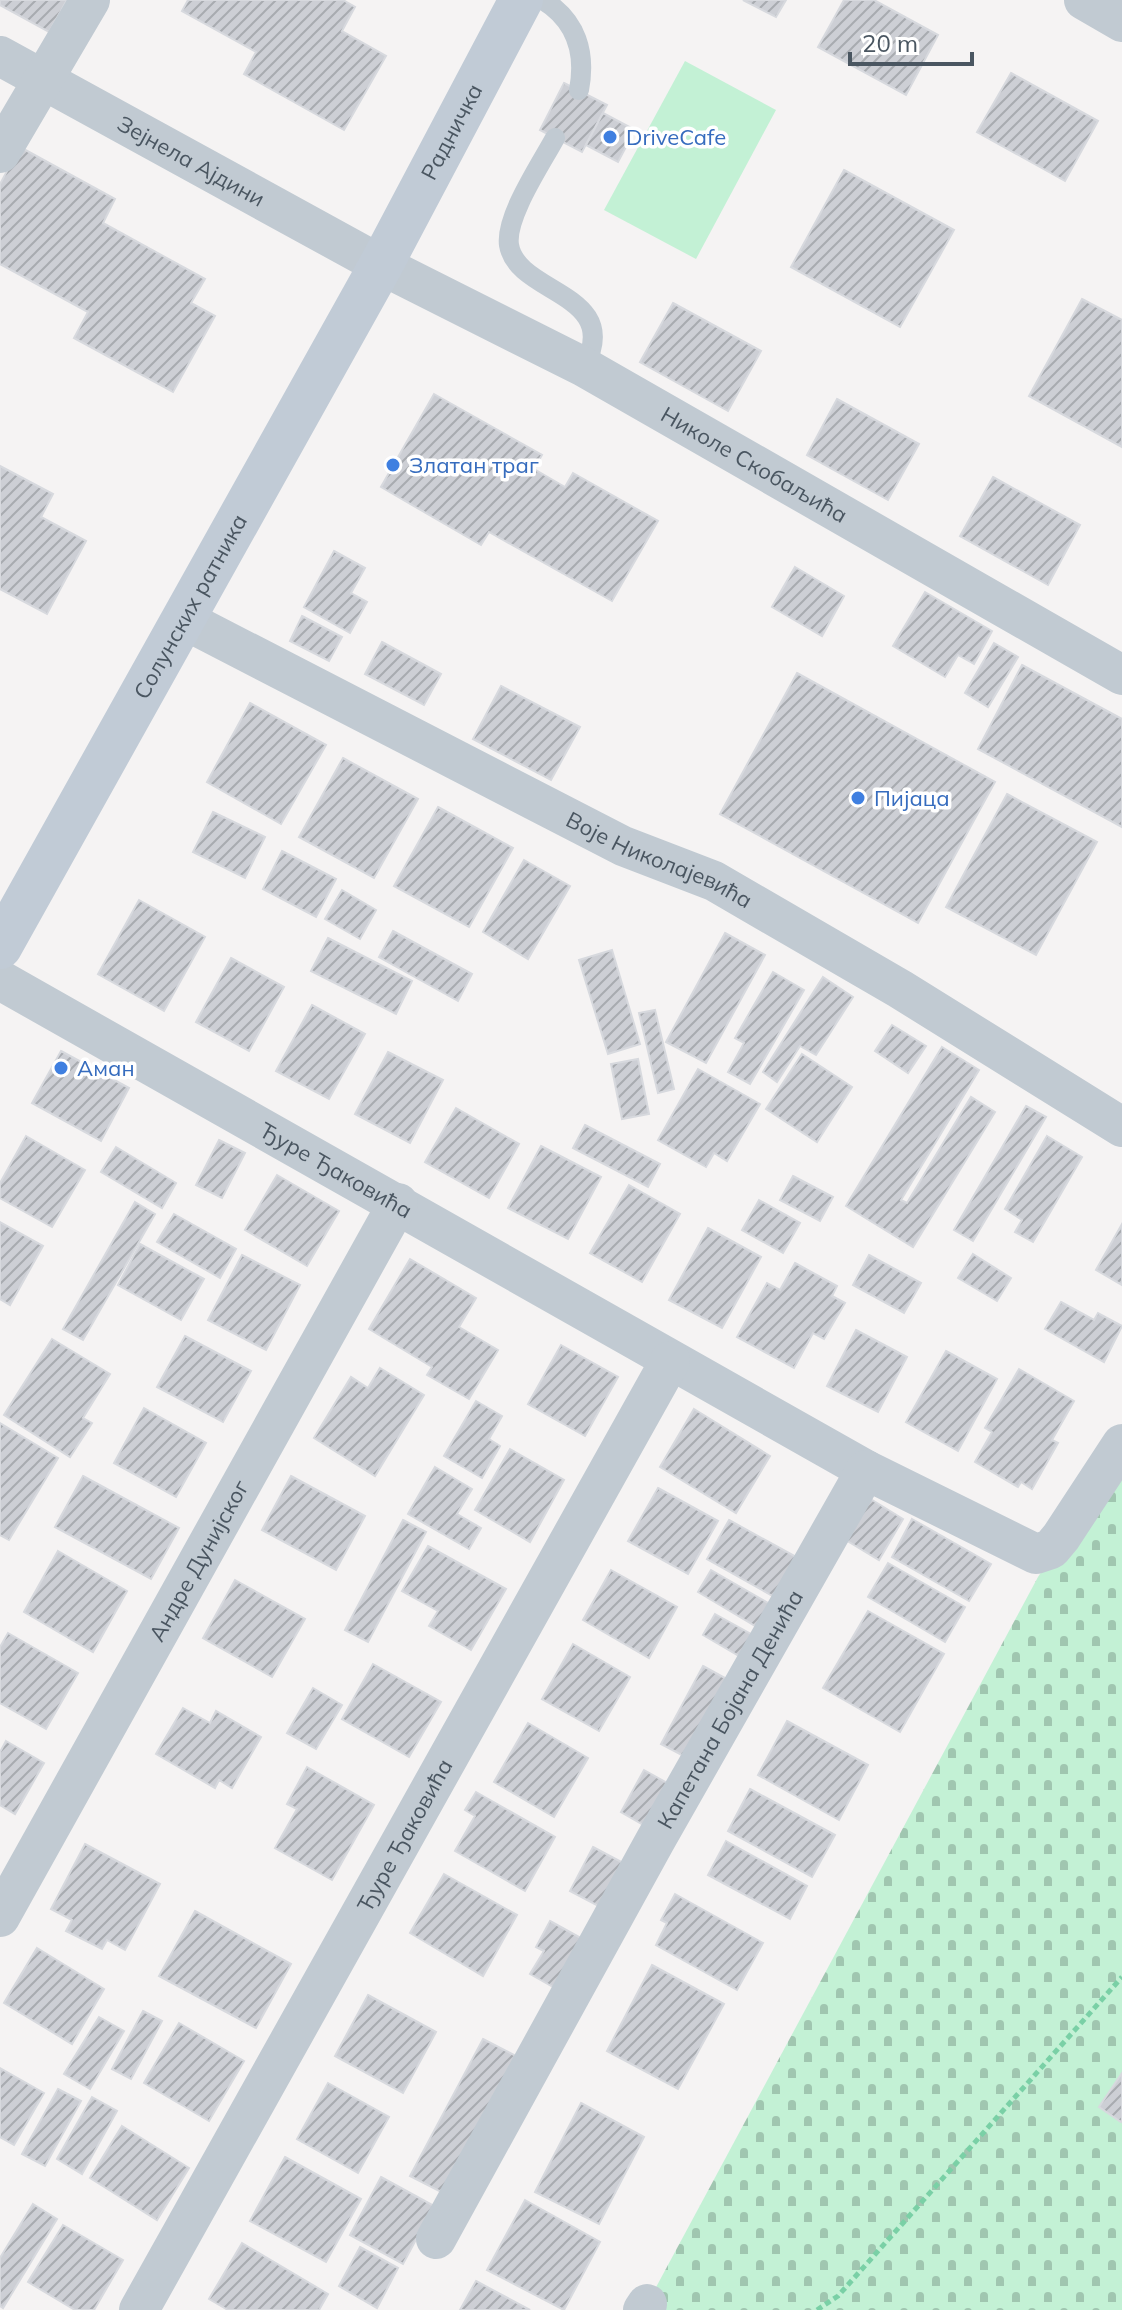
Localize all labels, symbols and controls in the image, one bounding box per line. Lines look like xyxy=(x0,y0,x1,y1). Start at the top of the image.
scale bar xyxy=(850,16,972,66)
text: 20 m xyxy=(862,28,918,58)
street label: Радничка xyxy=(415,79,488,185)
street label: Зејнела Ајдини xyxy=(113,109,270,213)
place label: DriveCafe xyxy=(626,123,726,151)
marker: DriveCafe xyxy=(601,128,619,146)
street label: Николе Скобаљића xyxy=(656,400,853,529)
place label: Златан траг xyxy=(409,451,539,479)
marker: Златан траг xyxy=(384,456,402,474)
street label: Солунских ратника xyxy=(127,509,253,704)
place label: Пијаца xyxy=(874,784,950,812)
marker: Пијаца xyxy=(849,789,867,807)
street label: Воје Николајевића xyxy=(562,805,757,914)
place label: Аман xyxy=(77,1054,135,1082)
marker: Аман xyxy=(52,1059,70,1077)
street label: Ђуре Ђаковића xyxy=(255,1116,417,1224)
street label: Андре Дунијског xyxy=(142,1475,255,1646)
street label: Капетана Бојана Денића xyxy=(651,1585,809,1834)
street label: Ђуре Ђаковића xyxy=(351,1754,459,1917)

